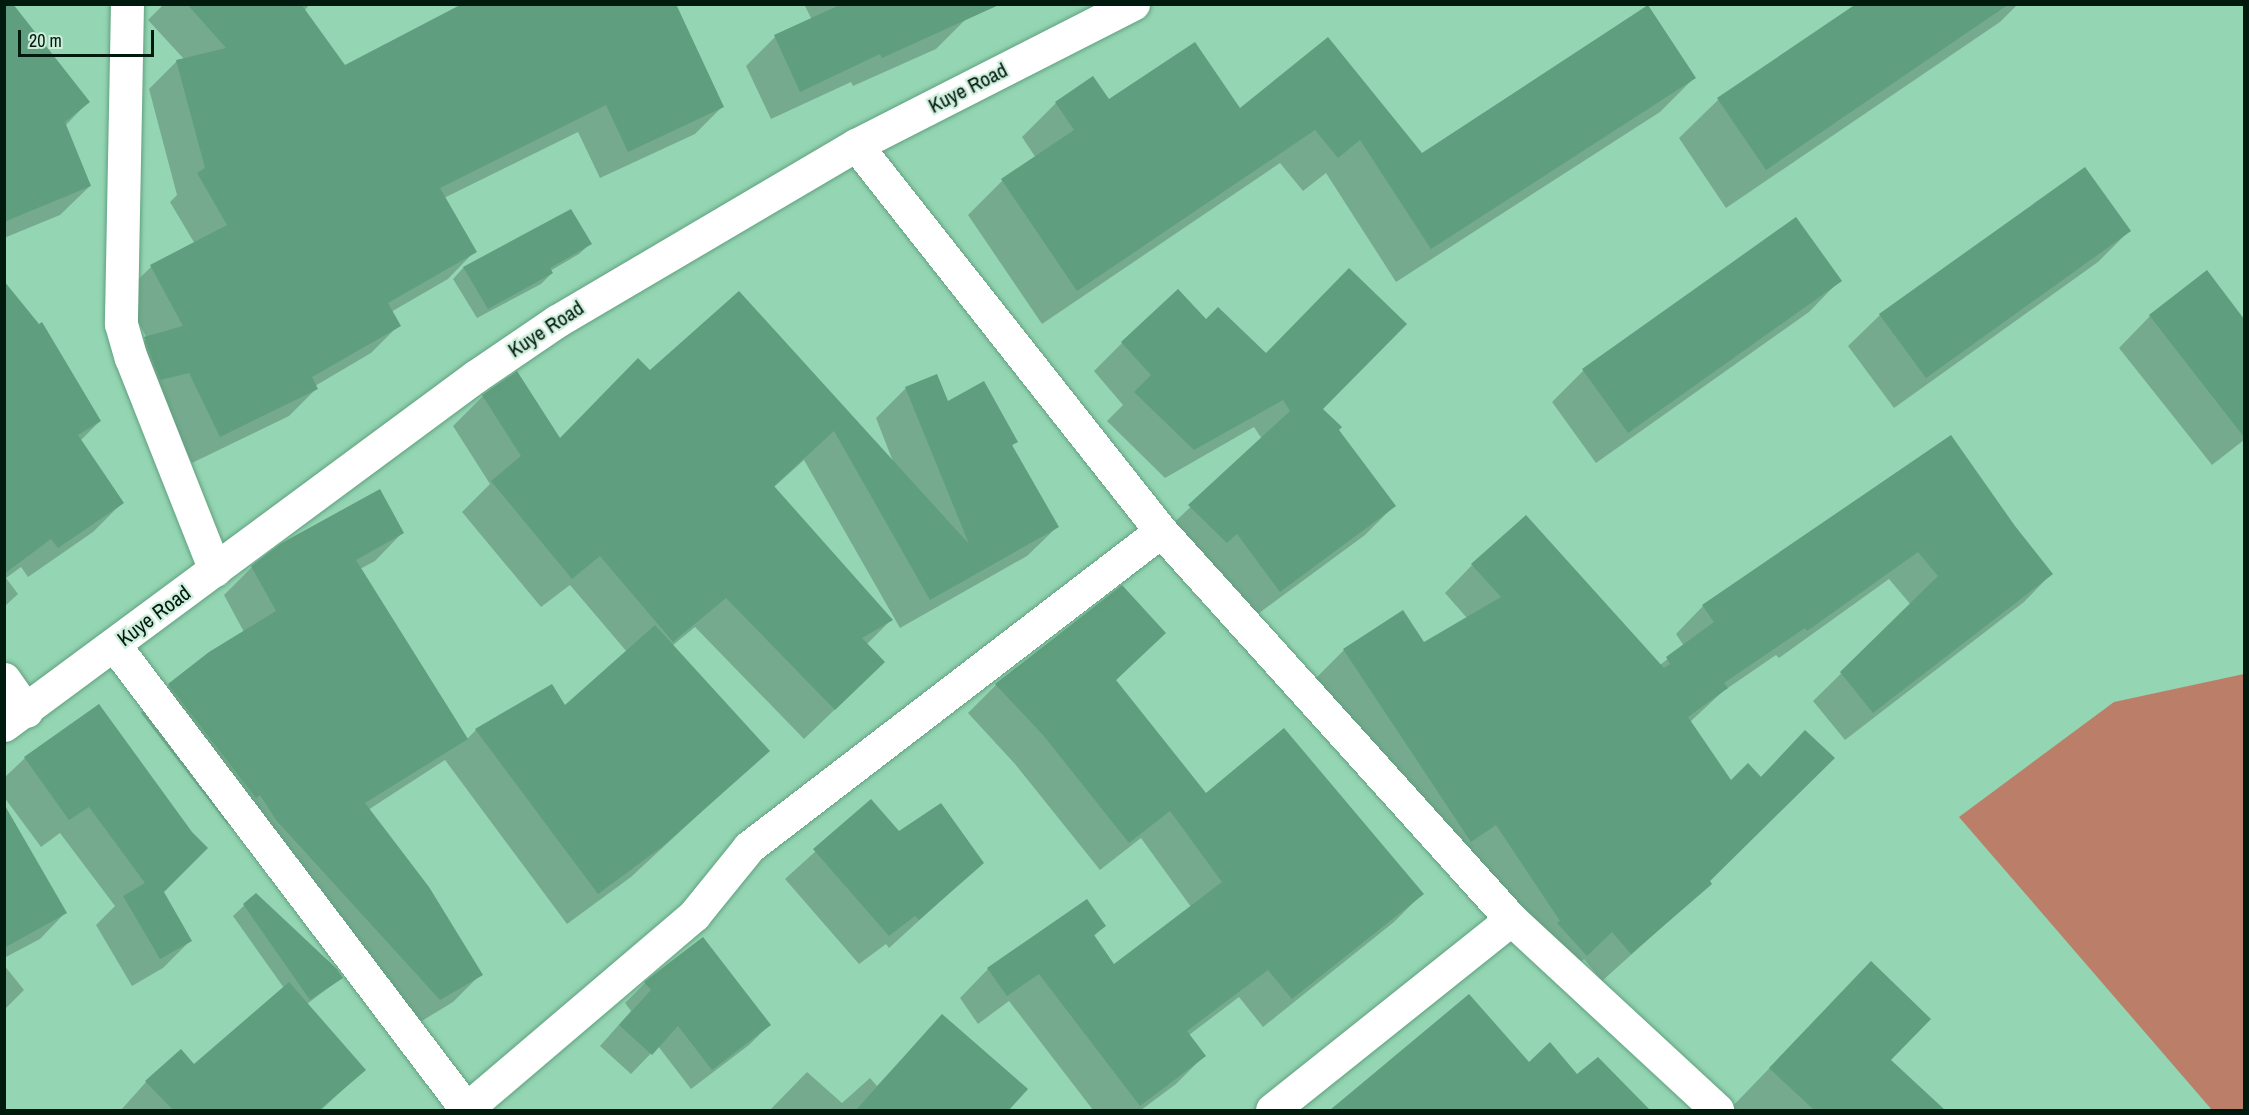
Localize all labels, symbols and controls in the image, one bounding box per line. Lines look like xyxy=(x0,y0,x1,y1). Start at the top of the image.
scale bar xyxy=(21,18,158,56)
text: 20 m xyxy=(29,28,62,53)
street label: Kuye Road xyxy=(924,57,1012,119)
street label: Kuye Road xyxy=(503,295,589,363)
street label: Kuye Road xyxy=(112,580,196,652)

